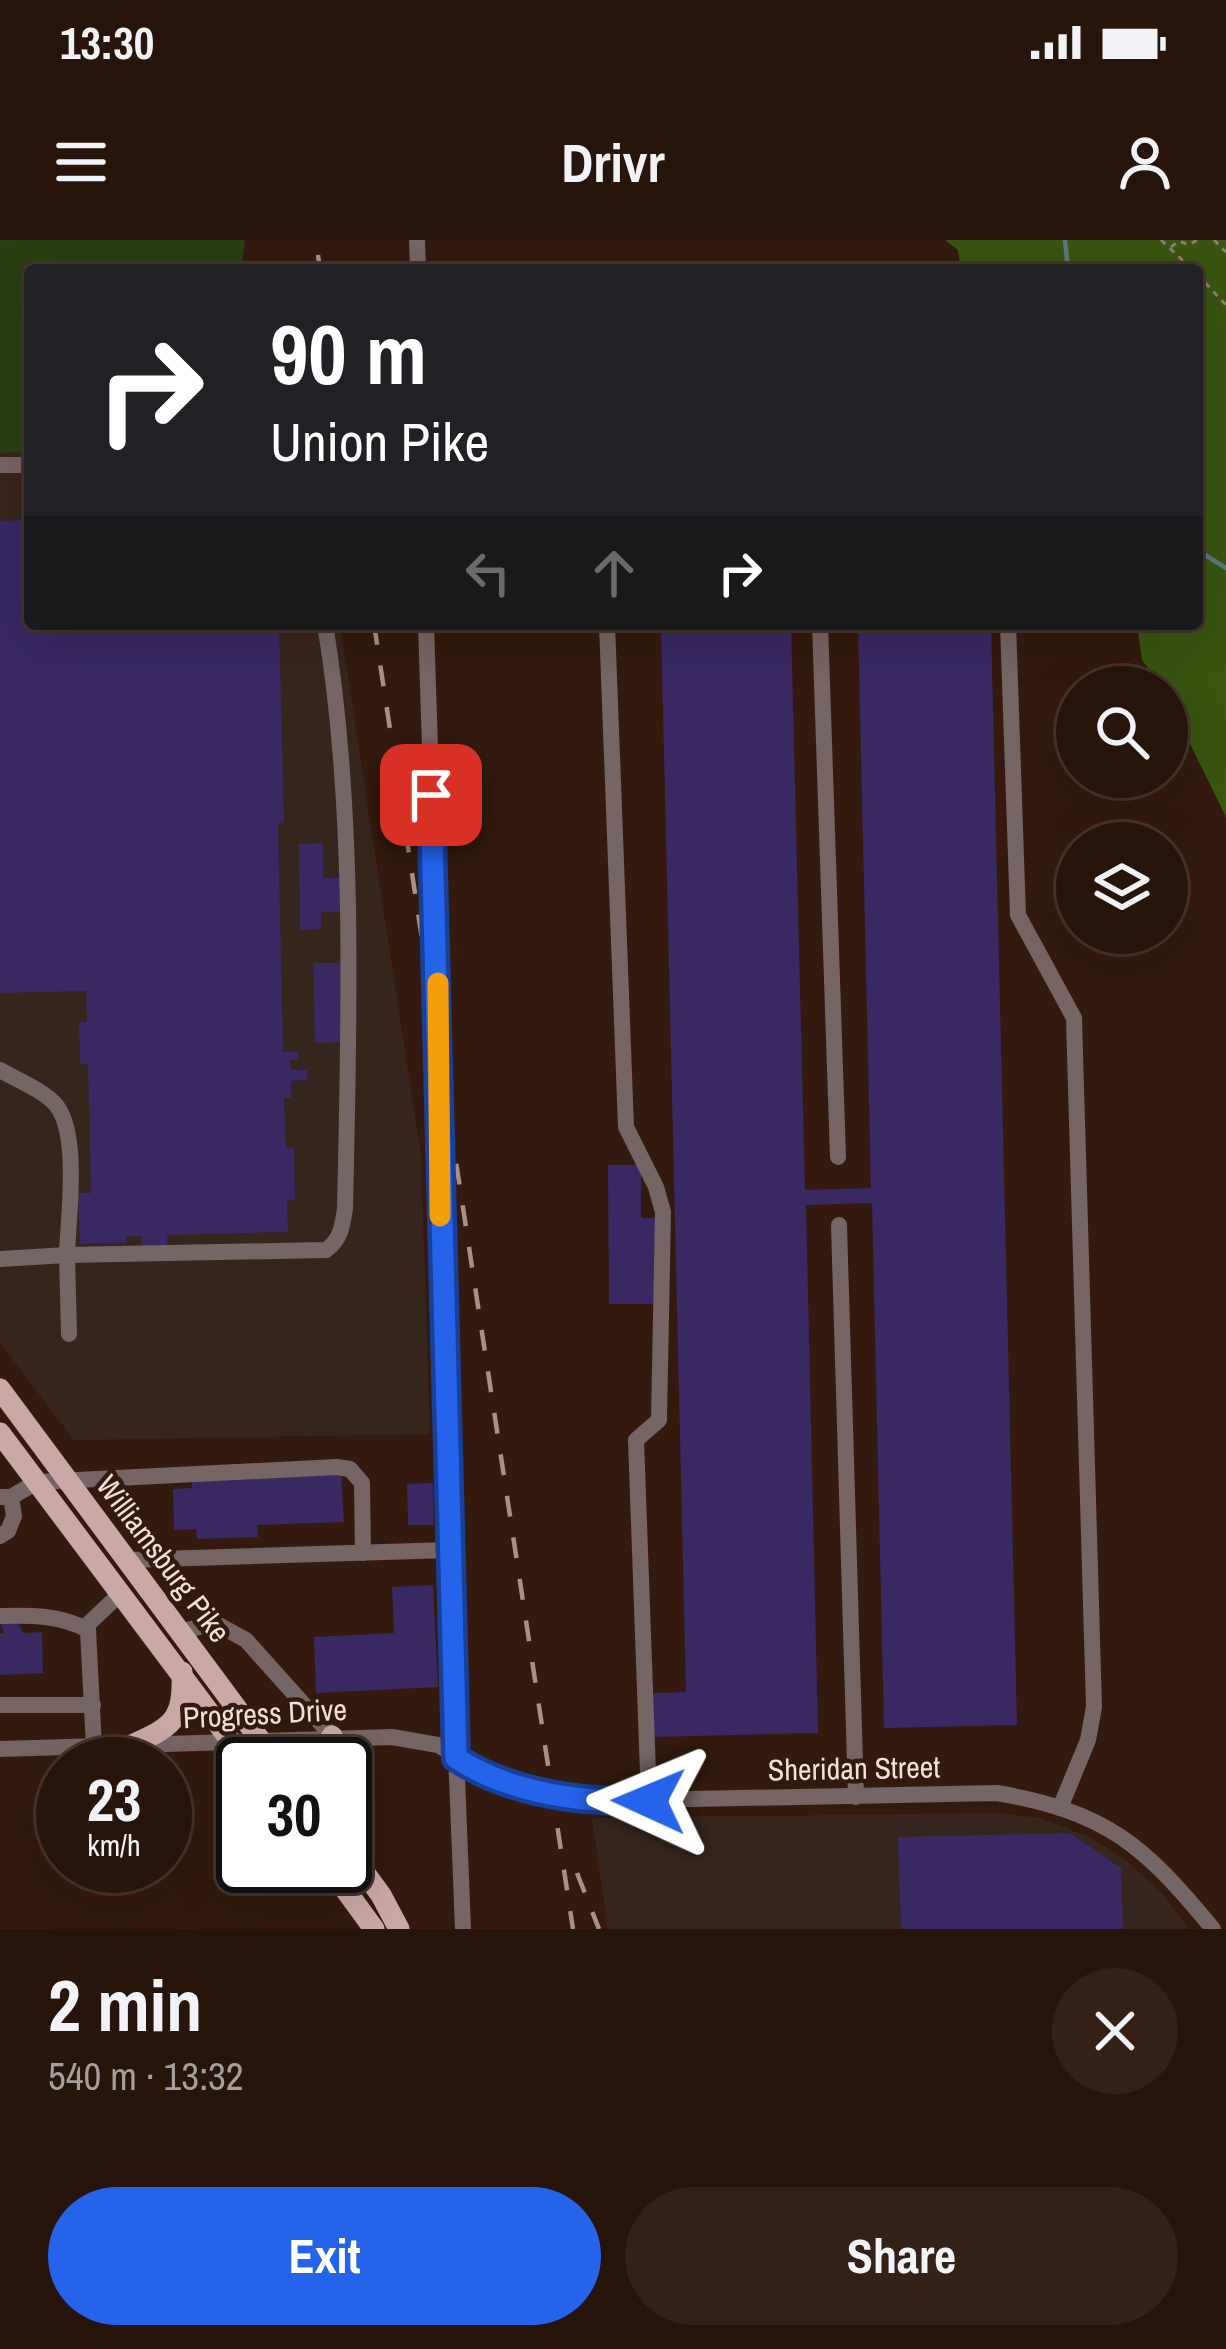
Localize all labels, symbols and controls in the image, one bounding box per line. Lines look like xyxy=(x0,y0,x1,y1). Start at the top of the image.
text: 13:30 xyxy=(60,12,154,73)
text: Drivr xyxy=(561,126,665,199)
icon: menu xyxy=(48,129,114,195)
icon: person xyxy=(1112,129,1178,195)
text: 90 m xyxy=(270,297,427,410)
icon: right xyxy=(72,312,228,468)
text: Union Pike xyxy=(270,405,489,478)
icon: left xyxy=(455,540,521,606)
icon: ahead xyxy=(581,540,647,606)
icon: right xyxy=(707,540,773,606)
map controls xyxy=(1056,666,1188,954)
button: search xyxy=(1056,666,1188,798)
pin xyxy=(380,744,482,846)
icon: arrive xyxy=(398,762,464,828)
button: layers xyxy=(1056,822,1188,954)
street label: Williamsburg Pike xyxy=(88,1467,240,1650)
street label: Progress Drive xyxy=(182,1689,348,1737)
speed limit sign: 30 xyxy=(216,1737,372,1893)
position arrow xyxy=(586,1738,712,1864)
street label: Sheridan Street xyxy=(767,1746,941,1790)
text: 23 xyxy=(87,1759,141,1840)
text: km/h xyxy=(87,1825,141,1865)
text: 2 min xyxy=(48,1956,202,2053)
button: close xyxy=(1052,1968,1178,2094)
text: 540 m · 13:32 xyxy=(48,2050,244,2102)
button: Exit xyxy=(48,2187,601,2325)
button: Share xyxy=(625,2187,1178,2325)

